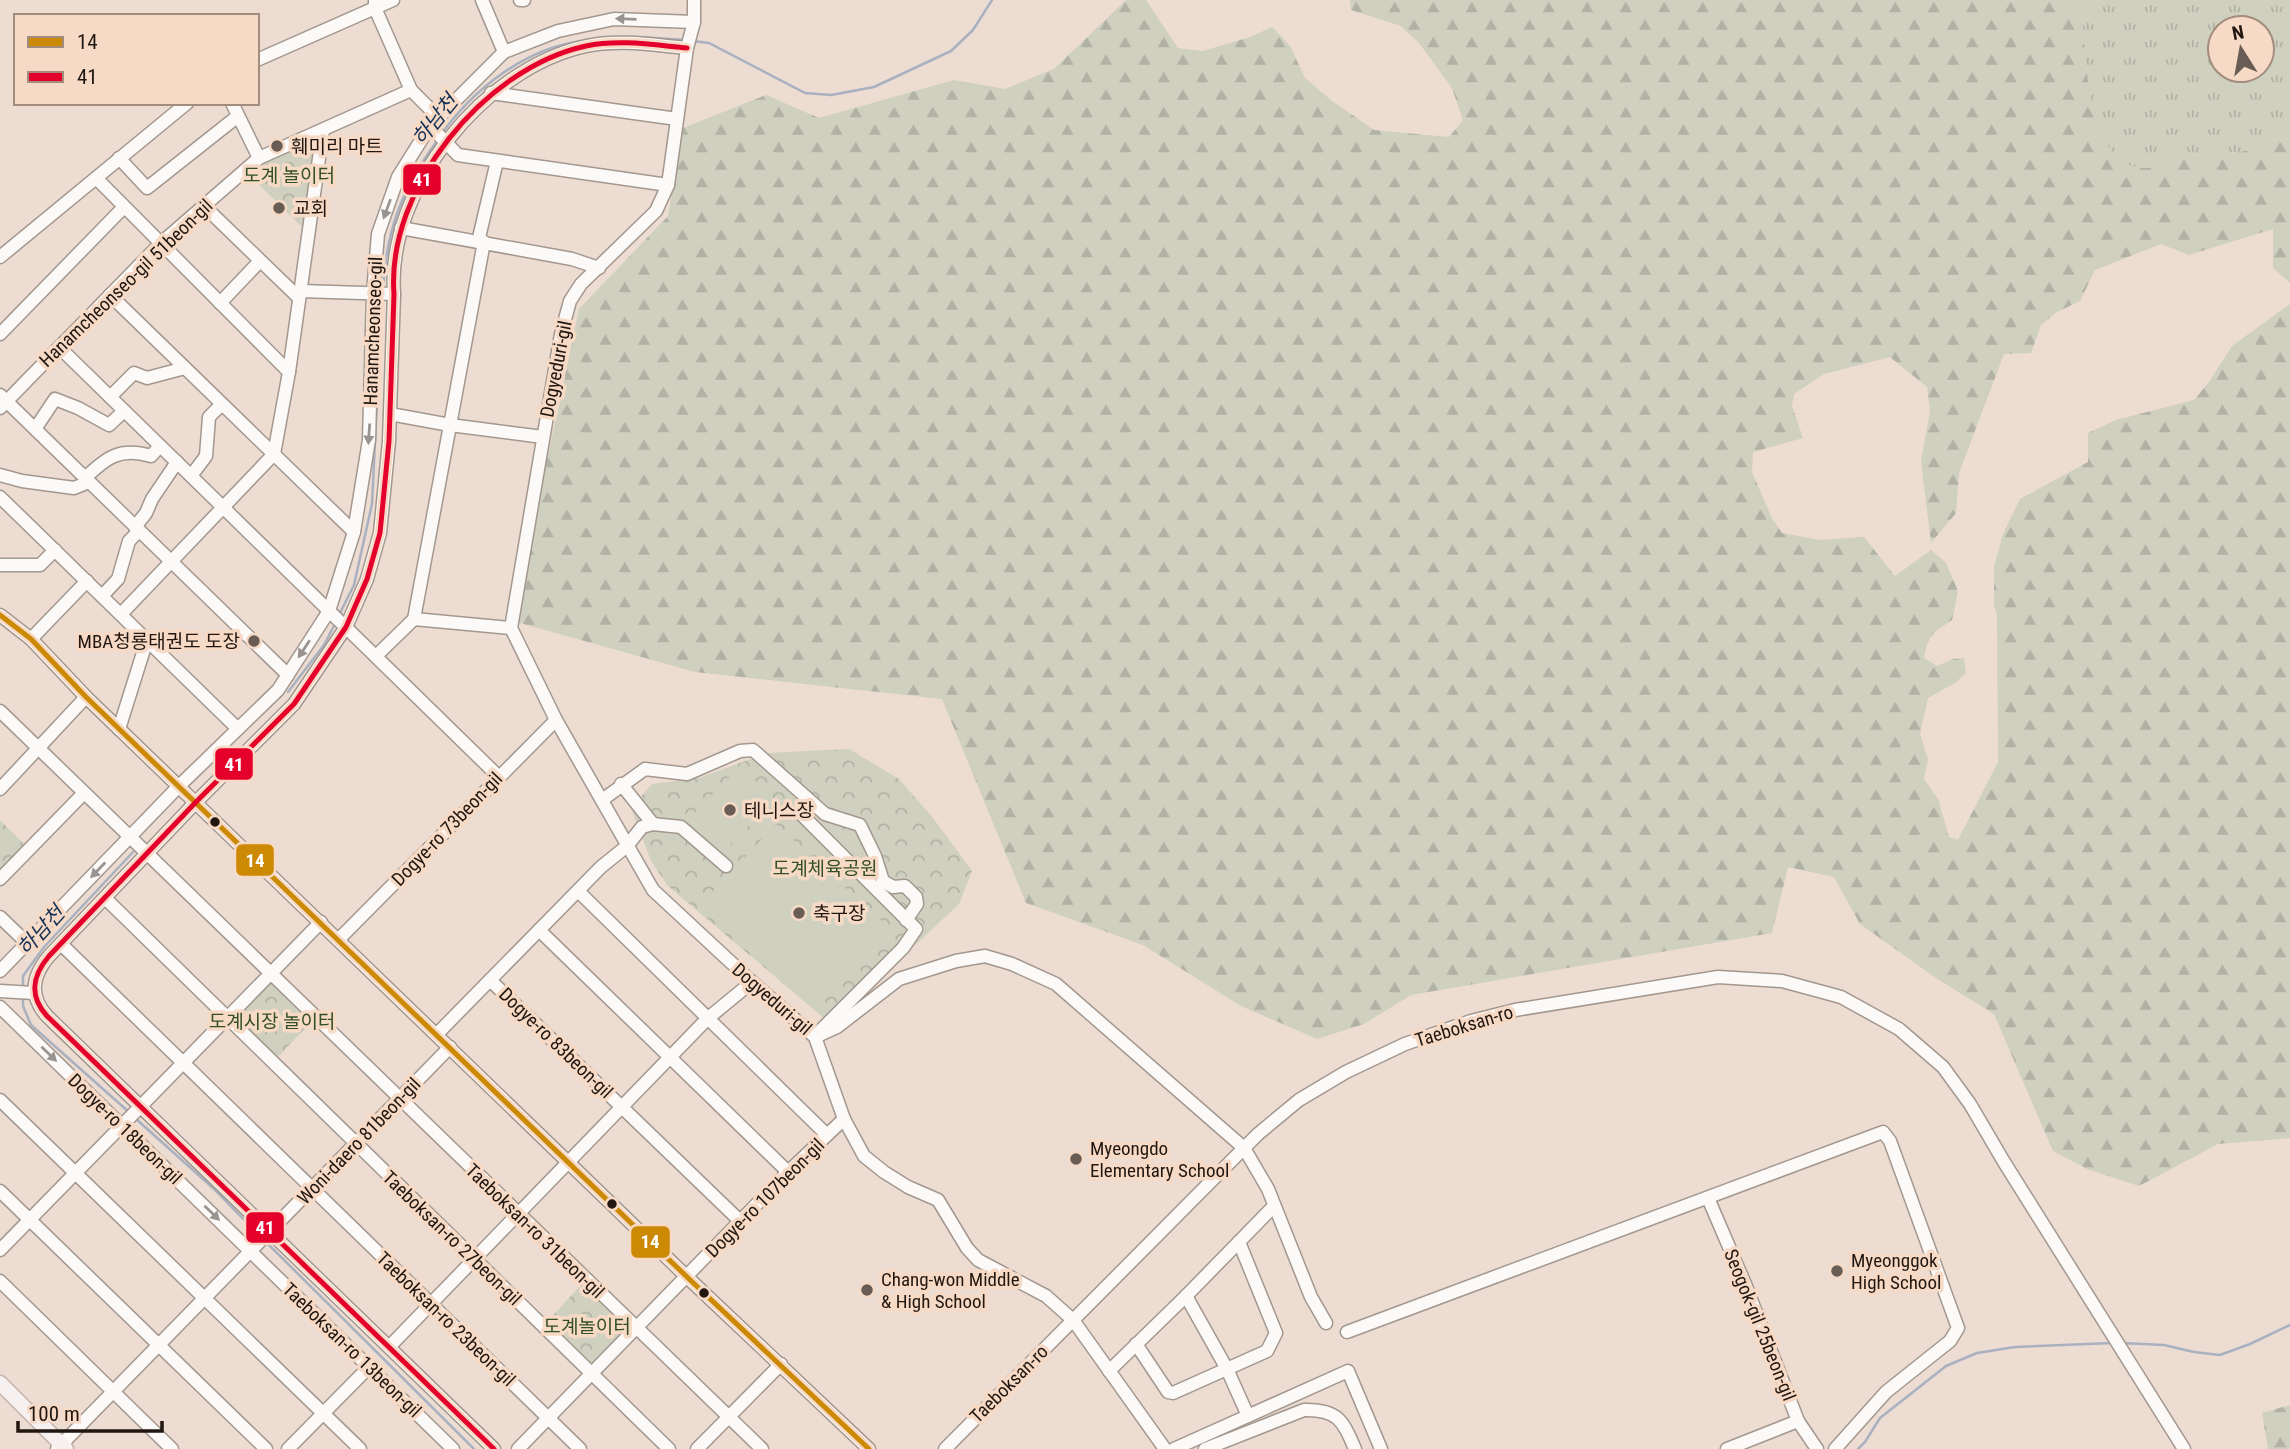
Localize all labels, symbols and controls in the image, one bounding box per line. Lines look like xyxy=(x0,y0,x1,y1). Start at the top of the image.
legend xyxy=(14,14,259,105)
one-way arrow xyxy=(615,14,637,25)
north arrow xyxy=(2206,14,2276,84)
text: N xyxy=(2230,20,2246,45)
text: 14 xyxy=(77,30,98,54)
text: 41 xyxy=(77,65,98,89)
water label: 하남천 xyxy=(407,88,464,150)
place label: 훼미리 마트 xyxy=(291,135,383,158)
marker: 훼미리 마트 xyxy=(269,138,285,154)
line badge: 41 xyxy=(402,163,442,196)
park label: 도계 놀이터 xyxy=(243,164,335,187)
text: 41 xyxy=(412,168,432,191)
street label: Hanamcheonseo-gil 51beon-gil xyxy=(35,194,217,372)
place label: 교회 xyxy=(293,197,328,220)
one-way arrow xyxy=(381,198,392,219)
marker: 교회 xyxy=(271,200,287,216)
street label: Hanamcheonseo-gil xyxy=(359,256,387,406)
street label: Dogyeduri-gil xyxy=(535,319,577,419)
one-way arrow xyxy=(363,424,374,446)
place label: MBA청룡태권도 도장 xyxy=(78,630,240,653)
marker: MBA청룡태권도 도장 xyxy=(246,633,262,649)
one-way arrow xyxy=(298,640,311,659)
line badge: 41 xyxy=(214,747,254,781)
text: 41 xyxy=(224,753,244,776)
street label: Dogye-ro 73beon-gil xyxy=(387,767,507,891)
place label: 테니스장 xyxy=(744,799,814,822)
marker: 테니스장 xyxy=(722,802,738,818)
unlabelled marker xyxy=(208,815,222,829)
line badge: 14 xyxy=(235,843,275,877)
text: 14 xyxy=(245,849,265,872)
park label: 도계체육공원 xyxy=(773,857,877,880)
one-way arrow xyxy=(89,862,106,879)
water label: 하남천 xyxy=(13,899,71,961)
place label: 축구장 xyxy=(813,902,865,925)
marker: 축구장 xyxy=(791,905,807,921)
street label: Dogyeduri-gil xyxy=(727,958,817,1040)
street label: Dogye-ro 83beon-gil xyxy=(494,983,618,1103)
street label: Taeboksan-ro xyxy=(1412,1000,1516,1052)
park label: 도계시장 놀이터 xyxy=(209,1010,335,1033)
one-way arrow xyxy=(40,1046,57,1062)
street label: Dogye-ro 18beon-gil xyxy=(63,1069,187,1189)
street label: Woni-daero 81beon-gil xyxy=(293,1073,425,1209)
street label: Dogye-ro 107beon-gil xyxy=(701,1134,829,1262)
place label: Myeongdo Elementary School xyxy=(1090,1137,1229,1182)
marker: Myeongdo Elementary School xyxy=(1068,1151,1084,1167)
street label: Taeboksan-ro 31beon-gil xyxy=(461,1159,609,1303)
street label: Taeboksan-ro 27beon-gil xyxy=(378,1166,526,1310)
unlabelled marker xyxy=(605,1197,619,1211)
one-way arrow xyxy=(203,1204,220,1220)
line badge: 41 xyxy=(245,1211,285,1244)
text: 41 xyxy=(255,1216,275,1239)
line badge: 14 xyxy=(630,1225,671,1259)
text: 14 xyxy=(640,1230,660,1253)
street label: Seogok-gil 25beon-gil xyxy=(1719,1246,1801,1404)
street label: Taeboksan-ro 23beon-gil xyxy=(372,1247,520,1391)
place label: Myeonggok High School xyxy=(1851,1249,1941,1294)
marker: Myeonggok High School xyxy=(1829,1263,1845,1279)
place label: Chang-won Middle & High School xyxy=(881,1268,1020,1313)
street label: Taeboksan-ro 13beon-gil xyxy=(278,1278,426,1422)
marker: Chang-won Middle & High School xyxy=(859,1282,875,1298)
unlabelled marker xyxy=(697,1286,711,1300)
park label: 도계놀이터 xyxy=(543,1315,631,1338)
street label: Taeboksan-ro xyxy=(965,1340,1053,1428)
scale bar xyxy=(18,1390,161,1434)
text: 100 m xyxy=(28,1402,80,1426)

